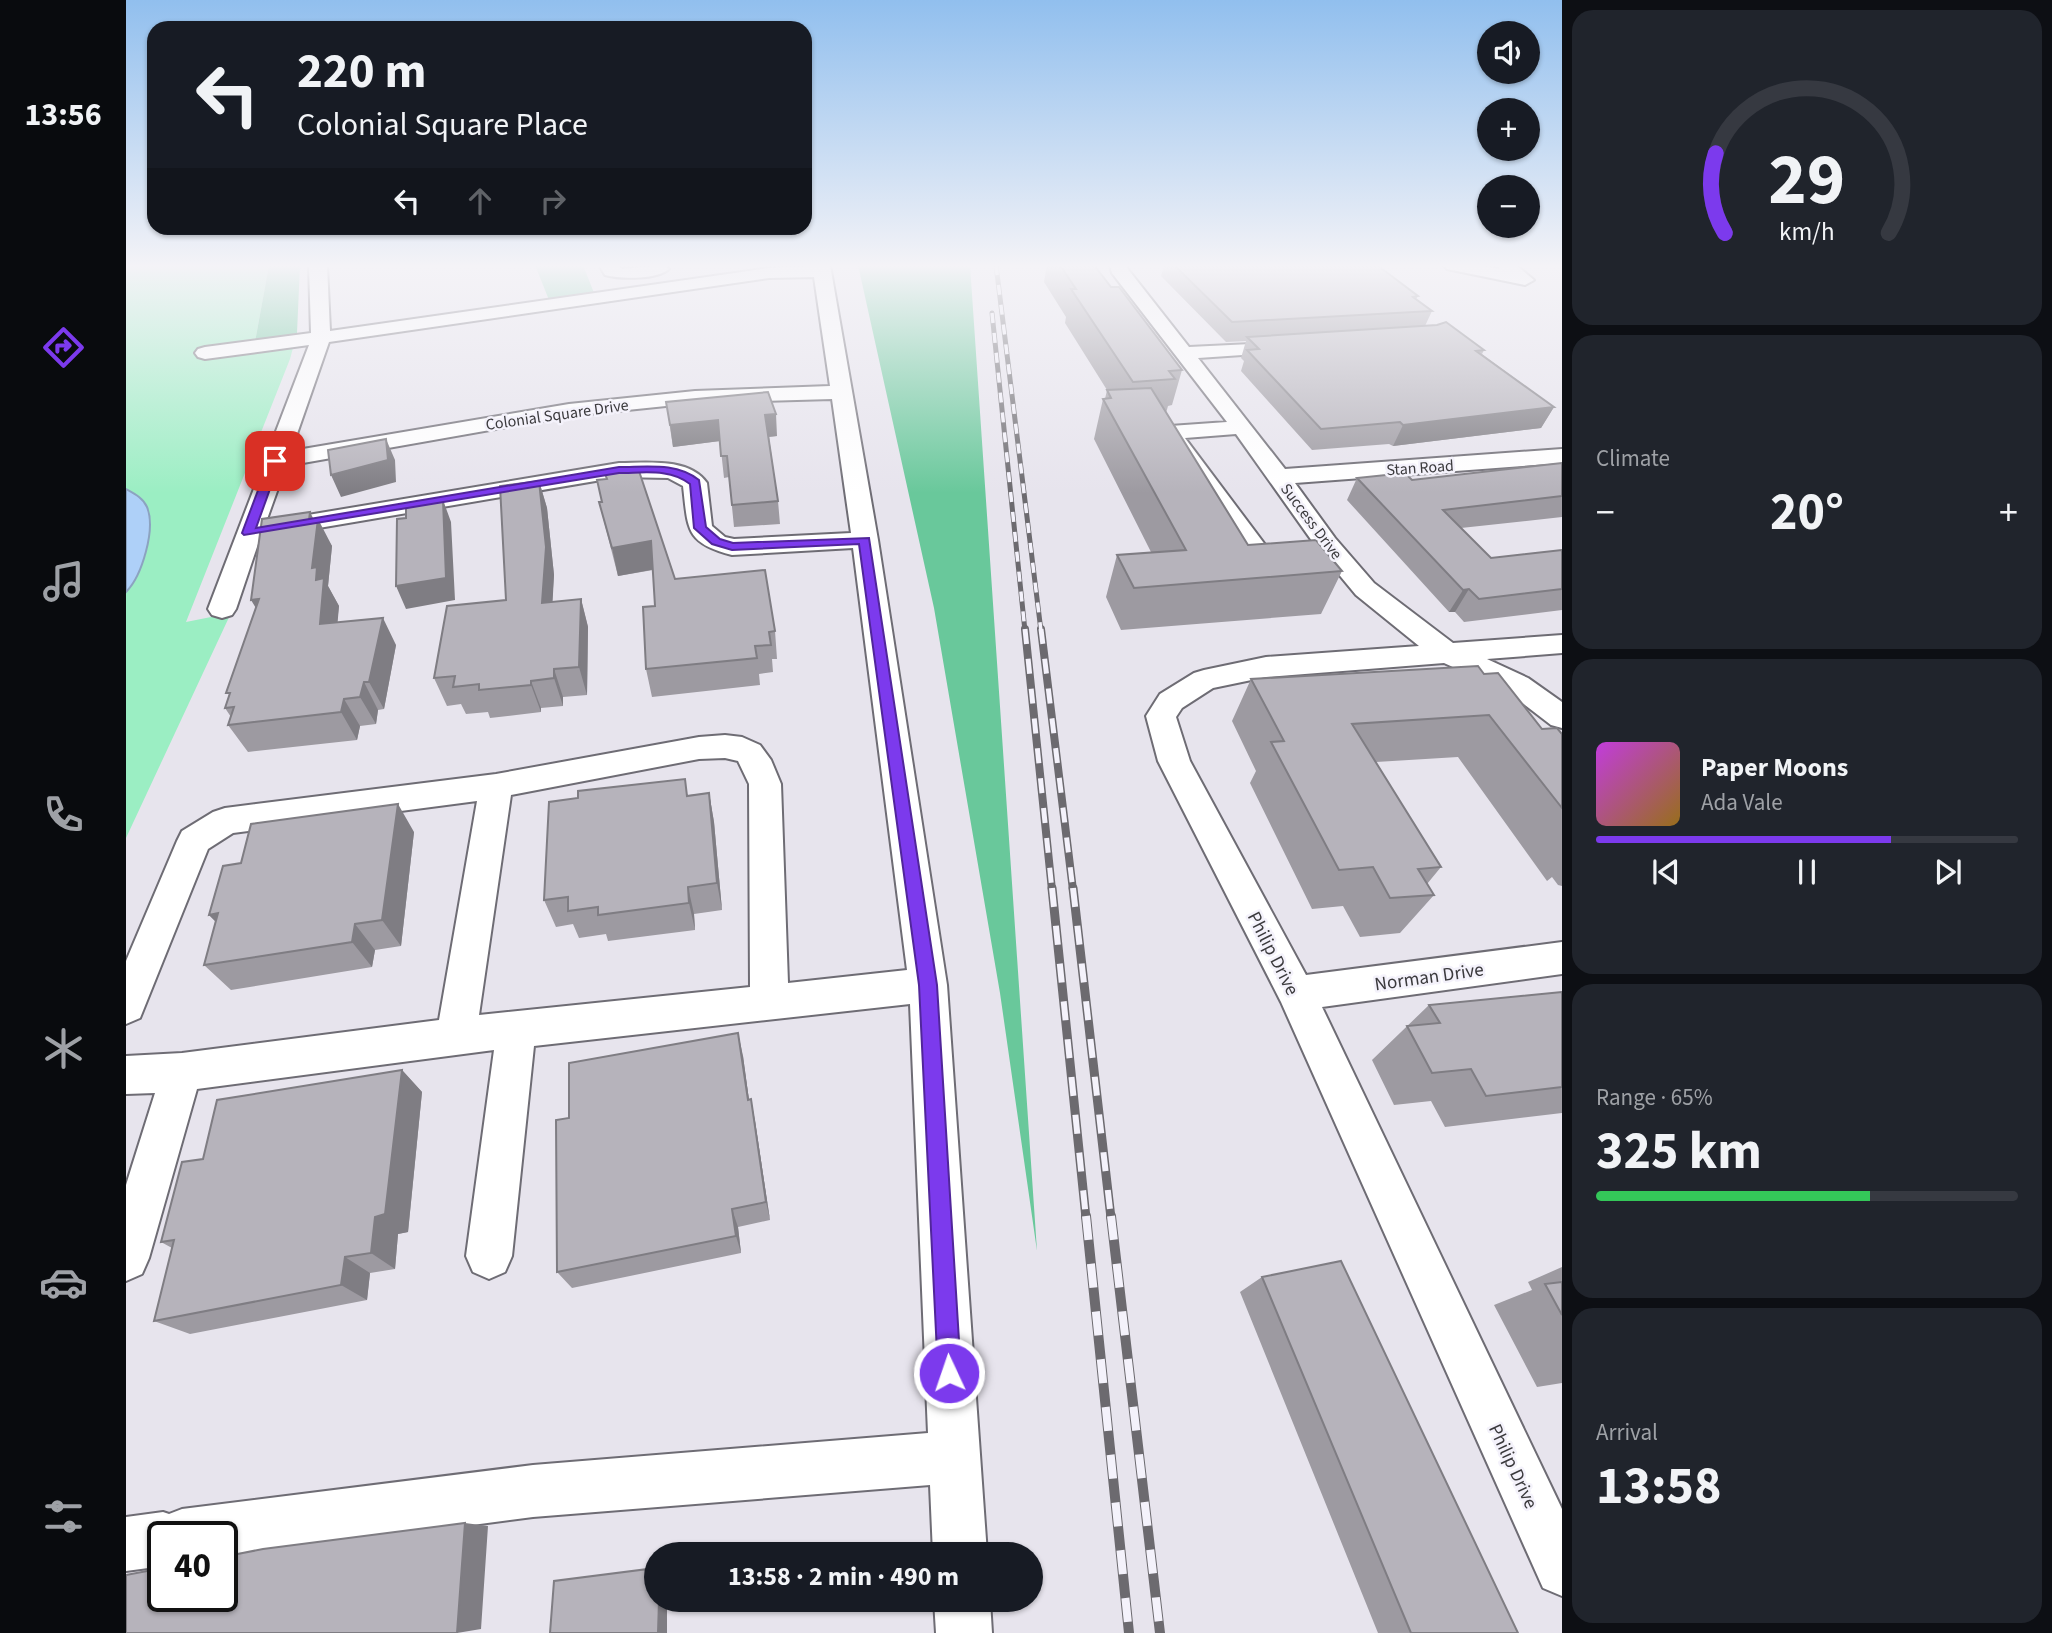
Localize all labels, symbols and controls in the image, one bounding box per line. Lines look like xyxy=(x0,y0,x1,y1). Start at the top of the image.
map controls xyxy=(1477,21,1540,238)
button: sound xyxy=(1477,21,1540,84)
text: 220 m xyxy=(297,37,426,107)
icon: left xyxy=(182,49,273,140)
text: 13:56 xyxy=(24,92,102,138)
button: + xyxy=(1477,98,1540,161)
text: Colonial Square Place xyxy=(297,102,588,148)
text: 29 xyxy=(1769,129,1845,233)
button: − xyxy=(1477,175,1540,238)
icon: left xyxy=(388,182,426,220)
icon: ahead xyxy=(461,182,499,220)
icon: right xyxy=(534,182,572,220)
text: km/h xyxy=(1779,214,1835,250)
icon: directions xyxy=(39,323,88,372)
street label: Colonial Square Drive xyxy=(484,394,630,436)
pin xyxy=(245,431,305,491)
icon: arrive xyxy=(256,442,294,480)
text: Climate xyxy=(1596,442,1670,475)
street label: Stan Road xyxy=(1386,455,1455,481)
text: 20° xyxy=(1770,476,1844,550)
street label: Success Drive xyxy=(1275,479,1347,564)
text: − xyxy=(1596,486,1615,540)
text: + xyxy=(1999,486,2018,540)
icon: music xyxy=(39,557,88,606)
text: Paper Moons xyxy=(1701,749,1848,786)
text: Ada Vale xyxy=(1701,786,1783,819)
icon: phone xyxy=(39,790,88,839)
icon: previous xyxy=(1647,853,1685,891)
icon: pause xyxy=(1788,853,1826,891)
icon: next xyxy=(1929,853,1967,891)
street label: Philip Drive xyxy=(1240,907,1305,1000)
street label: Norman Drive xyxy=(1373,956,1485,999)
icon: climate xyxy=(39,1024,88,1073)
text: Range · 65% xyxy=(1596,1081,1713,1114)
text: 325 km xyxy=(1596,1115,1762,1189)
icon: car xyxy=(39,1258,88,1307)
position arrow xyxy=(912,1336,986,1410)
text: Arrival xyxy=(1596,1416,1658,1449)
street label: Philip Drive xyxy=(1481,1420,1544,1513)
text: 13:58 xyxy=(1596,1450,1721,1524)
icon: filters xyxy=(39,1492,88,1541)
speed limit sign: 40 xyxy=(147,1521,238,1612)
text: 13:58 · 2 min · 490 m xyxy=(728,1558,959,1595)

